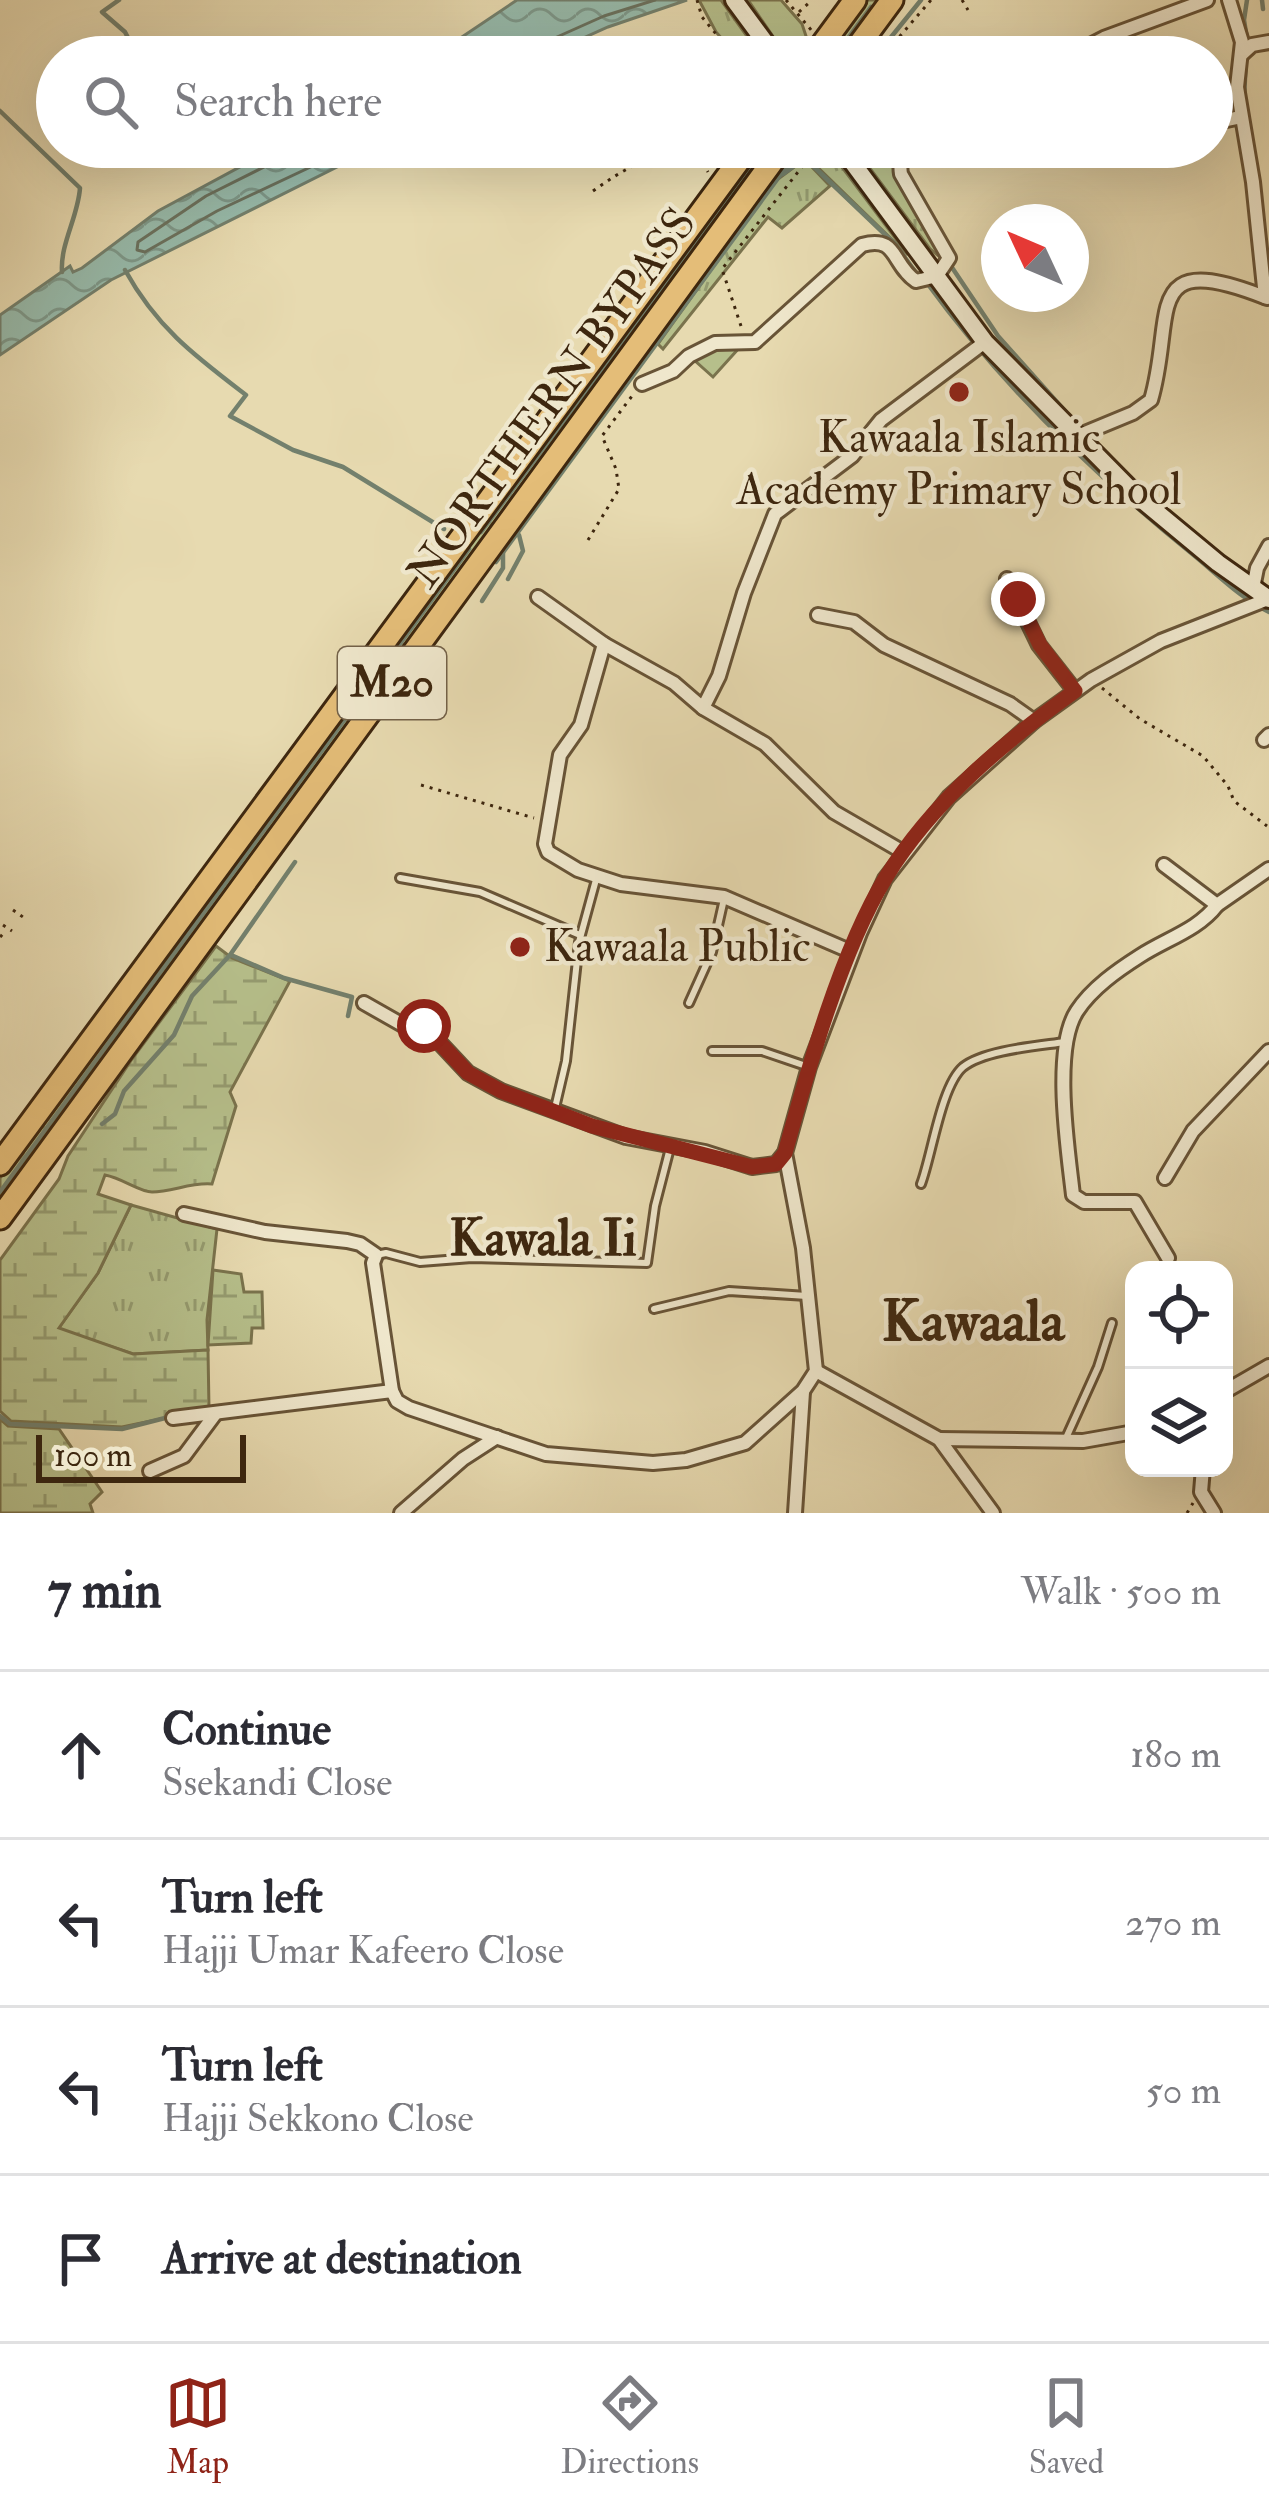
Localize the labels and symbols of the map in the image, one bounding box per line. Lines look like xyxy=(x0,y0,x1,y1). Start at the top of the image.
street label: NORTHERN BYPASS xyxy=(395,197,709,599)
north arrow xyxy=(981,204,1089,312)
marker: Kawaala Islamic Academy Primary School xyxy=(946,379,972,405)
place label: Kawaala Islamic Academy Primary School xyxy=(735,410,1182,518)
route end xyxy=(991,572,1045,626)
road number: M20 xyxy=(338,647,446,719)
place label: Kawaala Public xyxy=(544,919,810,975)
marker: Kawaala Public xyxy=(507,934,533,960)
route start xyxy=(397,999,451,1053)
district label: Kawala Ii xyxy=(449,1207,637,1271)
district label: Kawaala xyxy=(882,1286,1066,1358)
scale bar xyxy=(36,1429,246,1482)

